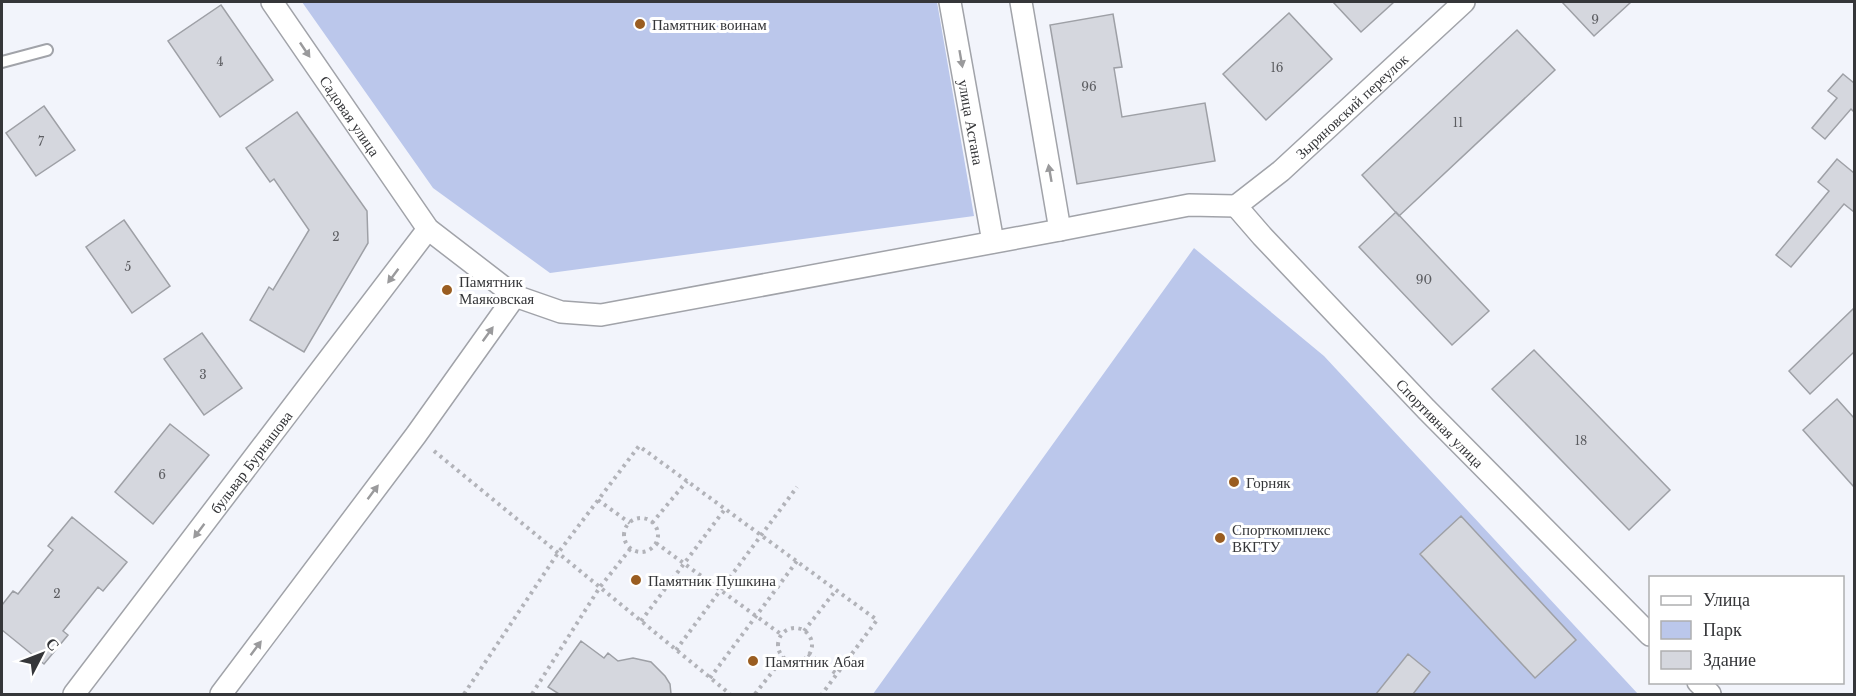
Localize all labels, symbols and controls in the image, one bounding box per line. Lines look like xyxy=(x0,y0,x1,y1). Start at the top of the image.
house number: 9 xyxy=(1591,12,1599,27)
place label: Памятник воинам xyxy=(652,15,767,34)
marker: Памятник воинам xyxy=(633,17,647,31)
one-way arrow xyxy=(299,41,311,57)
street label: Зыряновский переулок xyxy=(1291,49,1412,163)
one-way arrow xyxy=(957,50,966,69)
house number: 4 xyxy=(216,54,224,69)
house number: 16 xyxy=(1270,60,1284,75)
street label: Садовая улица xyxy=(316,72,385,160)
street label: улица Астана xyxy=(955,78,989,167)
house number: 96 xyxy=(1081,79,1097,94)
house number: 11 xyxy=(1453,115,1463,130)
house number: 7 xyxy=(38,134,45,149)
one-way arrow xyxy=(1045,163,1054,182)
house number: 2 xyxy=(332,229,340,244)
house number: 5 xyxy=(125,259,132,274)
one-way arrow xyxy=(387,268,399,283)
place label: Памятник Маяковская xyxy=(459,272,534,308)
house number: 90 xyxy=(1416,272,1432,287)
marker: Памятник Маяковская xyxy=(440,283,454,297)
one-way arrow xyxy=(482,327,494,343)
house number: 3 xyxy=(199,367,207,382)
street label: Спортивная улица xyxy=(1392,374,1488,472)
street label: бульвар Бурнашова xyxy=(206,406,296,517)
house number: 18 xyxy=(1575,433,1587,448)
house number: 6 xyxy=(158,467,166,482)
place label: Горняк xyxy=(1246,473,1291,492)
marker: Горняк xyxy=(1227,475,1241,489)
one-way arrow xyxy=(367,484,379,500)
place label: Спорткомплекс ВКГТУ xyxy=(1232,520,1331,556)
one-way arrow xyxy=(193,524,205,539)
marker: Спорткомплекс ВКГТУ xyxy=(1213,531,1227,545)
place label: Памятник Пушкина xyxy=(648,571,776,590)
marker: Памятник Пушкина xyxy=(629,573,643,587)
legend xyxy=(1649,576,1844,684)
house number: 2 xyxy=(53,586,61,601)
text: Улица xyxy=(1703,589,1750,611)
text: Парк xyxy=(1703,619,1742,641)
north arrow xyxy=(12,624,72,684)
text: С xyxy=(42,633,64,655)
one-way arrow xyxy=(249,640,261,655)
text: Здание xyxy=(1703,649,1756,671)
place label: Памятник Абая xyxy=(765,652,864,671)
marker: Памятник Абая xyxy=(746,654,760,668)

